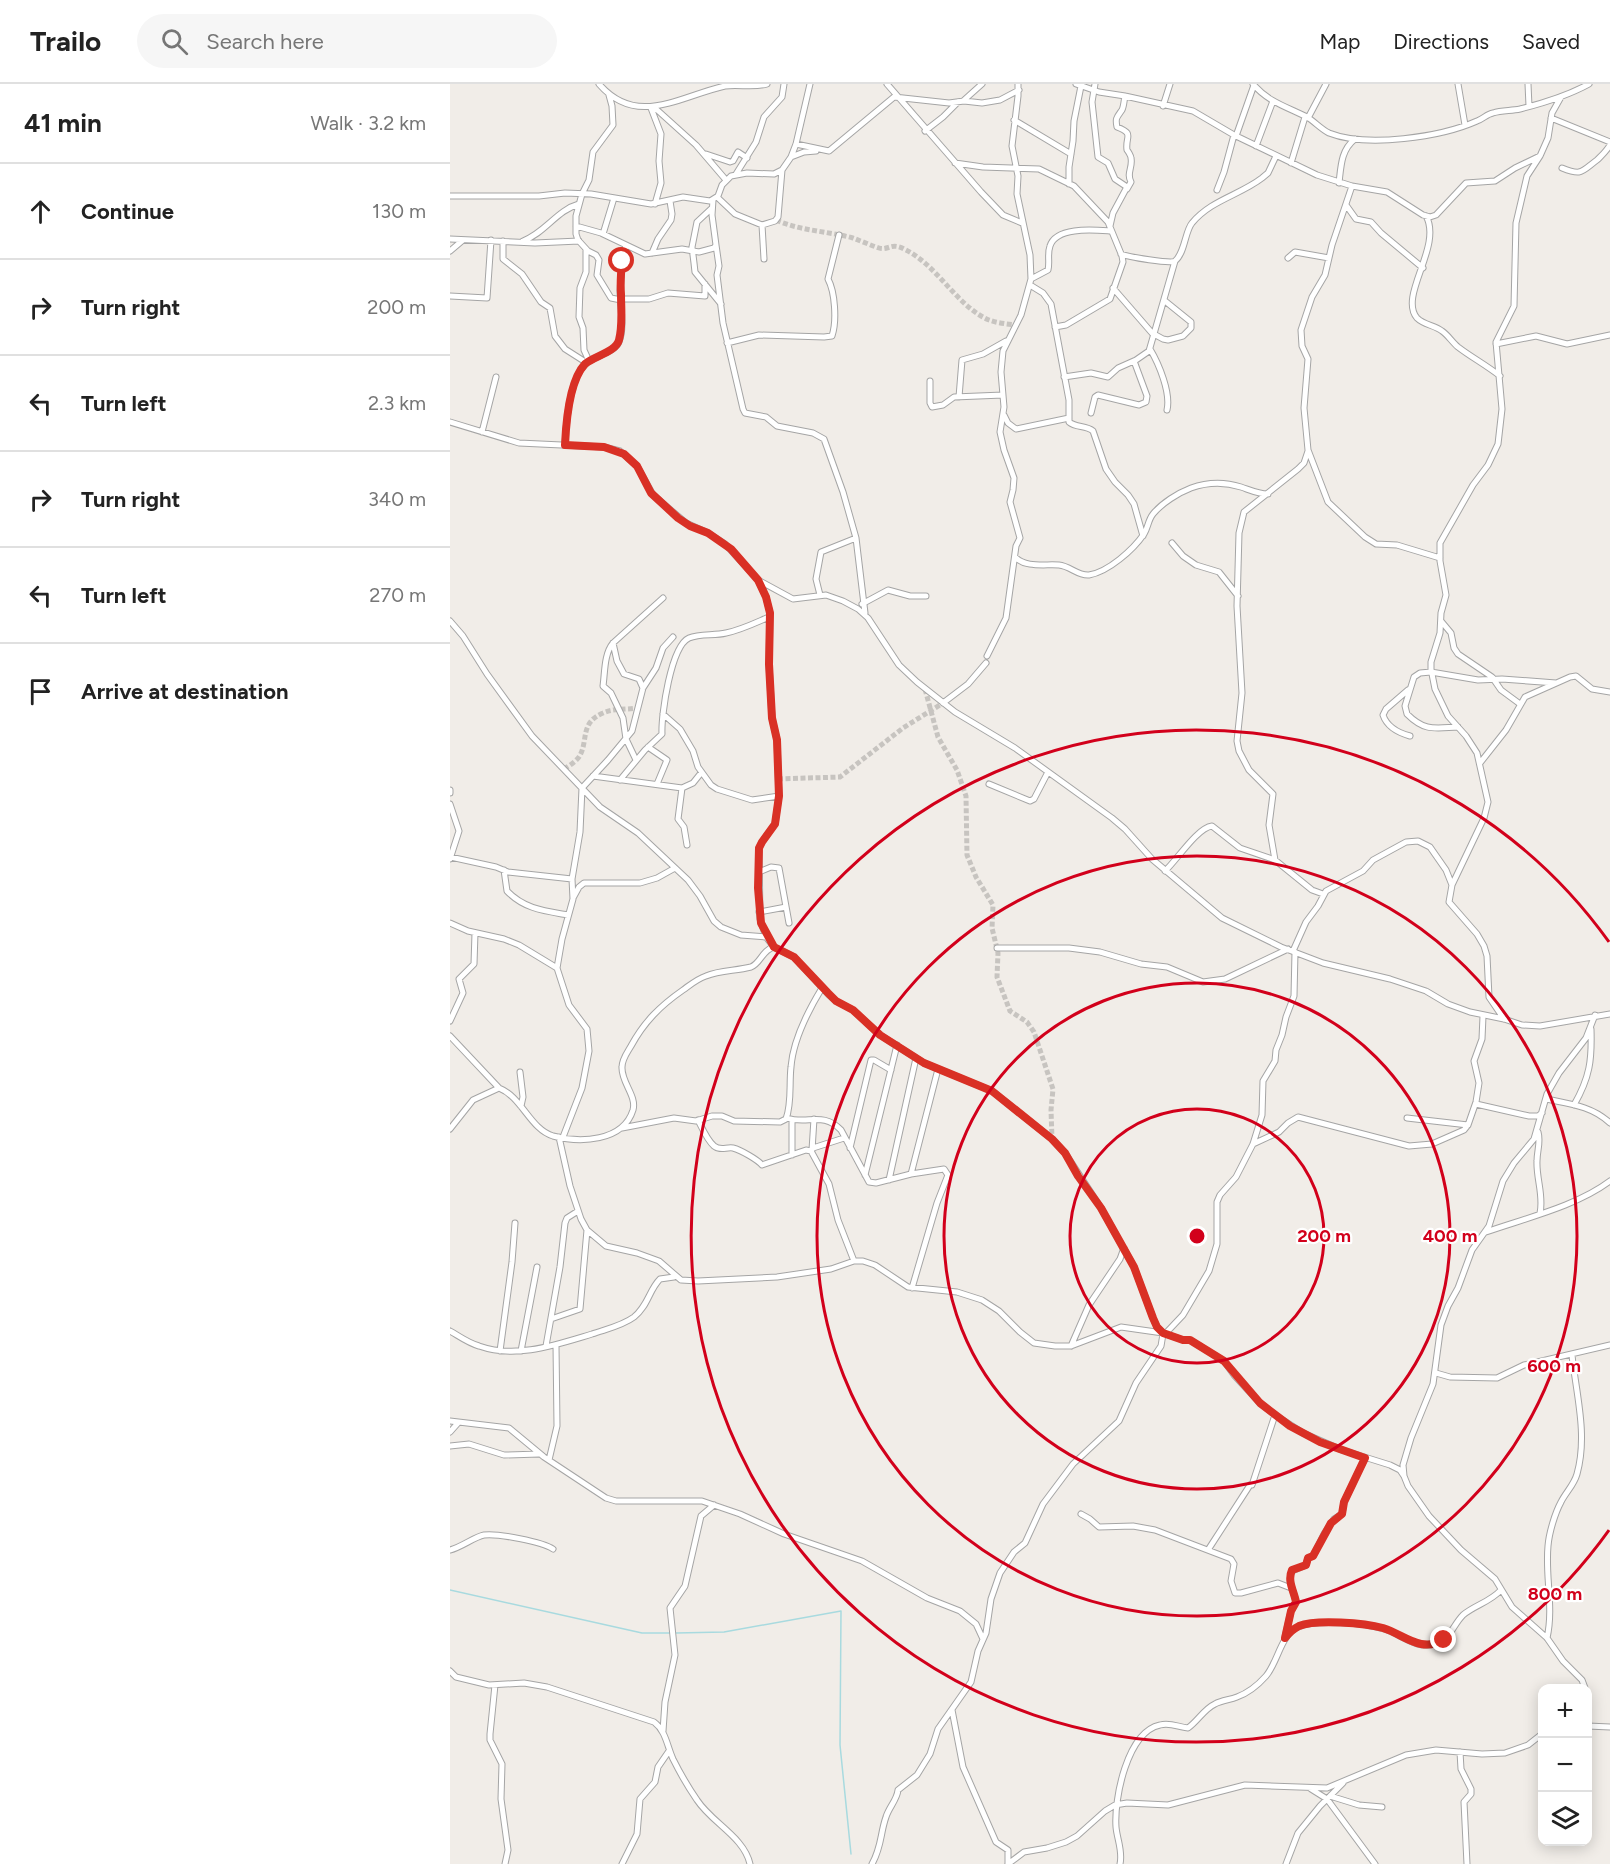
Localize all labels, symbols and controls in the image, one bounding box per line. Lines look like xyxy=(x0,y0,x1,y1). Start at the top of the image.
search box xyxy=(137,14,557,68)
text: Trailo xyxy=(30,24,101,58)
icon: search xyxy=(158,25,191,58)
text: Search here xyxy=(206,28,324,55)
text: Map xyxy=(1319,29,1360,54)
text: Directions xyxy=(1393,29,1489,54)
text: Saved xyxy=(1522,29,1580,54)
text: 41 min xyxy=(24,107,102,139)
text: Walk · 3.2 km xyxy=(310,111,426,135)
icon: ahead xyxy=(24,195,57,228)
text: Continue xyxy=(81,198,174,225)
text: 130 m xyxy=(372,199,426,223)
route start xyxy=(608,247,634,273)
icon: right xyxy=(24,291,57,324)
text: Turn right xyxy=(81,294,180,321)
text: 200 m xyxy=(367,295,426,319)
icon: left xyxy=(24,387,57,420)
text: Turn left xyxy=(81,390,167,417)
text: 2.3 km xyxy=(368,391,426,415)
icon: right xyxy=(24,483,57,516)
text: Turn right xyxy=(81,486,180,513)
text: 340 m xyxy=(368,487,426,511)
icon: left xyxy=(24,579,57,612)
text: Turn left xyxy=(81,582,167,609)
text: 270 m xyxy=(369,583,426,607)
icon: arrive xyxy=(24,675,57,708)
text: Arrive at destination xyxy=(81,678,289,705)
text: 200 m xyxy=(1297,1225,1351,1247)
text: 400 m xyxy=(1423,1225,1477,1247)
centre of rings xyxy=(1187,1226,1207,1246)
text: 600 m xyxy=(1527,1355,1581,1377)
text: 800 m xyxy=(1528,1583,1582,1605)
route end xyxy=(1430,1626,1456,1652)
map controls xyxy=(1538,1684,1592,1846)
button: + xyxy=(1538,1684,1592,1738)
button: − xyxy=(1538,1738,1592,1792)
button: layers xyxy=(1538,1792,1592,1846)

